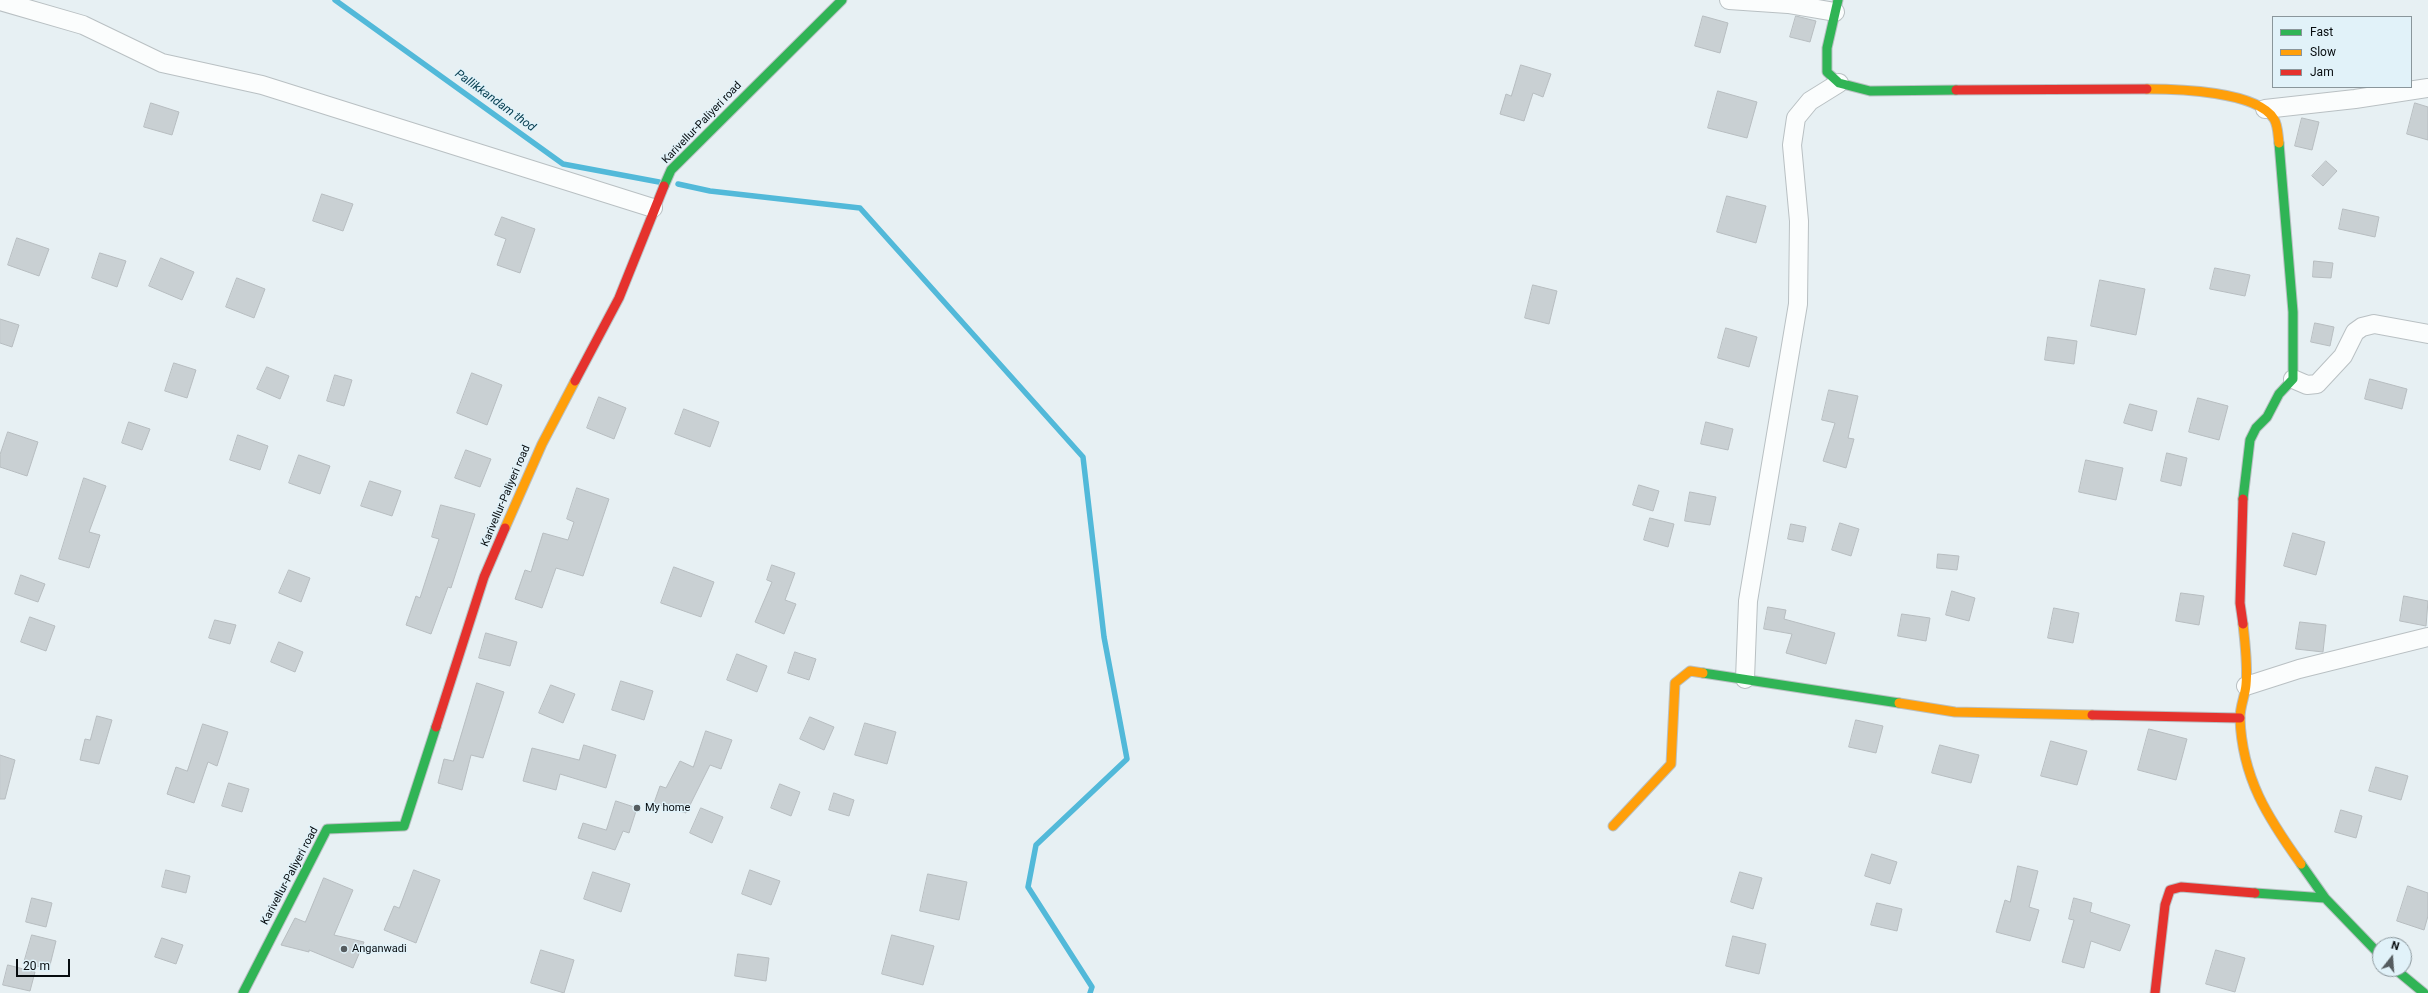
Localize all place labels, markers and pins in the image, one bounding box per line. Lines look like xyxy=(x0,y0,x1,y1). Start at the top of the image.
place label: My home xyxy=(645,801,690,815)
marker: My home xyxy=(632,803,642,813)
place label: Anganwadi xyxy=(352,942,407,956)
marker: Anganwadi xyxy=(339,944,349,954)

